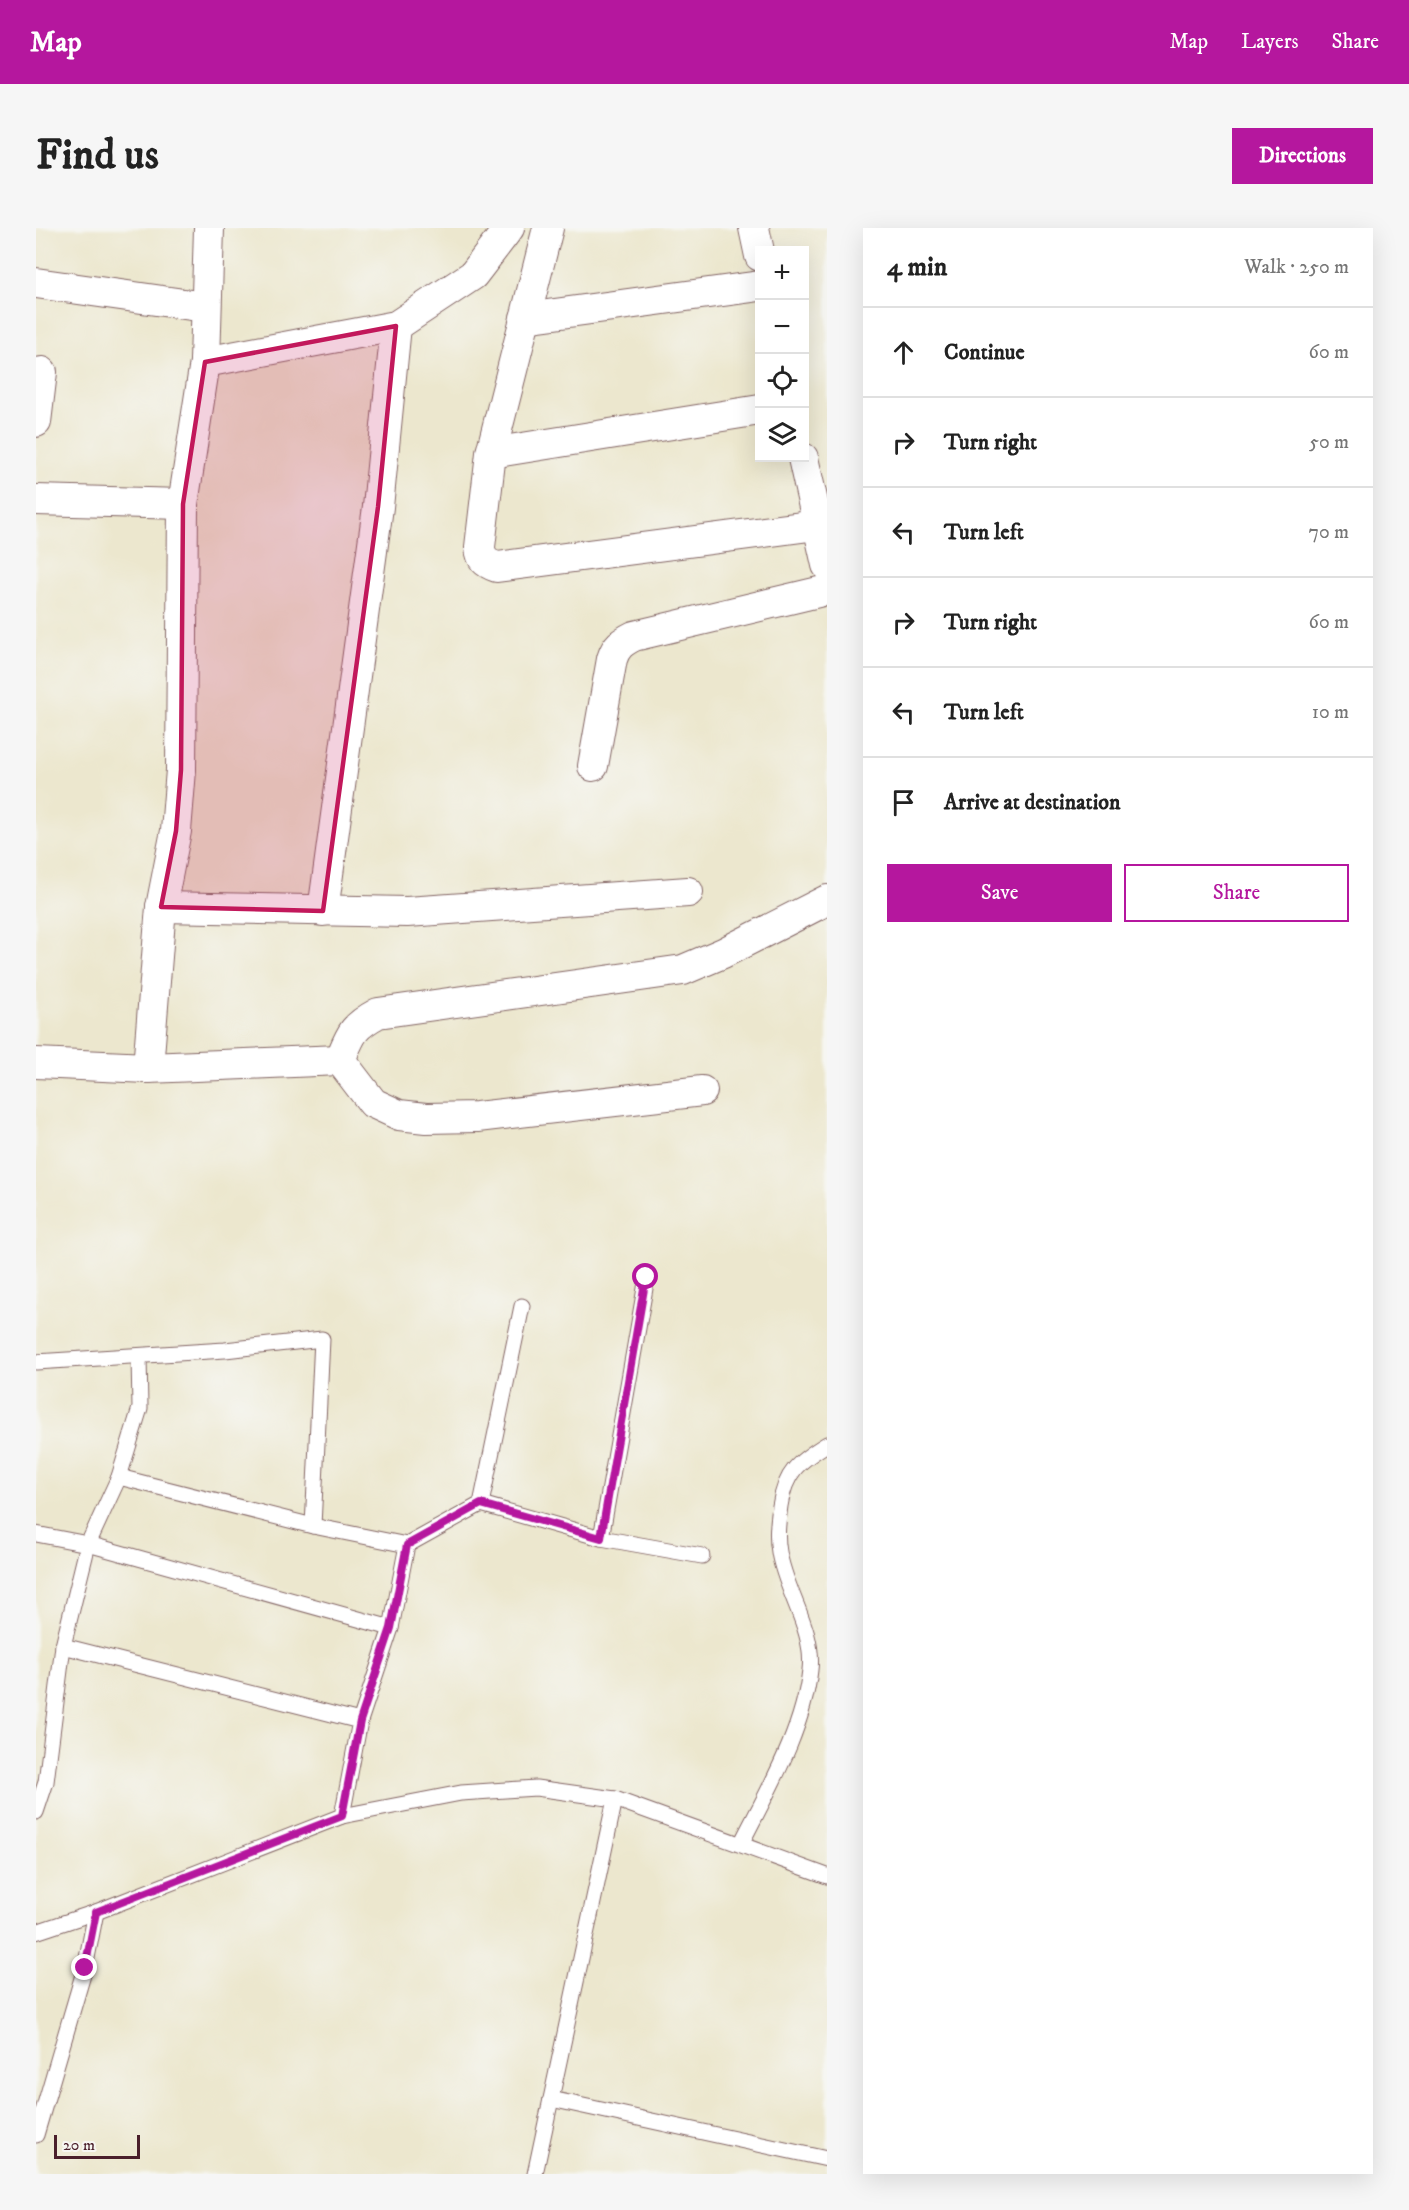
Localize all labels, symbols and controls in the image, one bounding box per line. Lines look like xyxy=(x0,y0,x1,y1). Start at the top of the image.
text: Map xyxy=(30,25,82,60)
text: Map xyxy=(1169,29,1208,55)
text: Layers xyxy=(1241,29,1299,55)
text: Share xyxy=(1332,29,1379,55)
button: Directions xyxy=(1232,128,1373,184)
text: Find us xyxy=(36,130,159,182)
map controls xyxy=(755,246,809,462)
button: + xyxy=(755,246,809,300)
text: 4 min xyxy=(887,251,947,284)
text: Walk · 250 m xyxy=(1244,255,1349,280)
button: − xyxy=(755,300,809,354)
icon: ahead xyxy=(887,336,920,369)
text: Continue xyxy=(944,339,1025,366)
text: 60 m xyxy=(1309,340,1349,365)
button: locate xyxy=(755,354,809,408)
button: layers xyxy=(755,408,809,462)
icon: right xyxy=(887,426,920,459)
text: Turn right xyxy=(944,429,1037,456)
text: 50 m xyxy=(1309,430,1349,455)
icon: left xyxy=(887,516,920,549)
text: Turn left xyxy=(944,519,1024,546)
text: 70 m xyxy=(1308,520,1349,545)
icon: right xyxy=(887,606,920,639)
text: Turn right xyxy=(944,609,1037,636)
text: 60 m xyxy=(1309,610,1349,635)
icon: left xyxy=(887,696,920,729)
text: Turn left xyxy=(944,699,1024,726)
text: 10 m xyxy=(1312,700,1349,725)
icon: arrive xyxy=(887,786,920,819)
text: Arrive at destination xyxy=(944,789,1121,816)
button: Save xyxy=(887,864,1112,922)
button: Share xyxy=(1124,864,1349,922)
route start xyxy=(632,1263,658,1289)
route end xyxy=(71,1954,97,1980)
scale bar xyxy=(54,2132,140,2160)
text: 20 m xyxy=(63,2135,95,2155)

